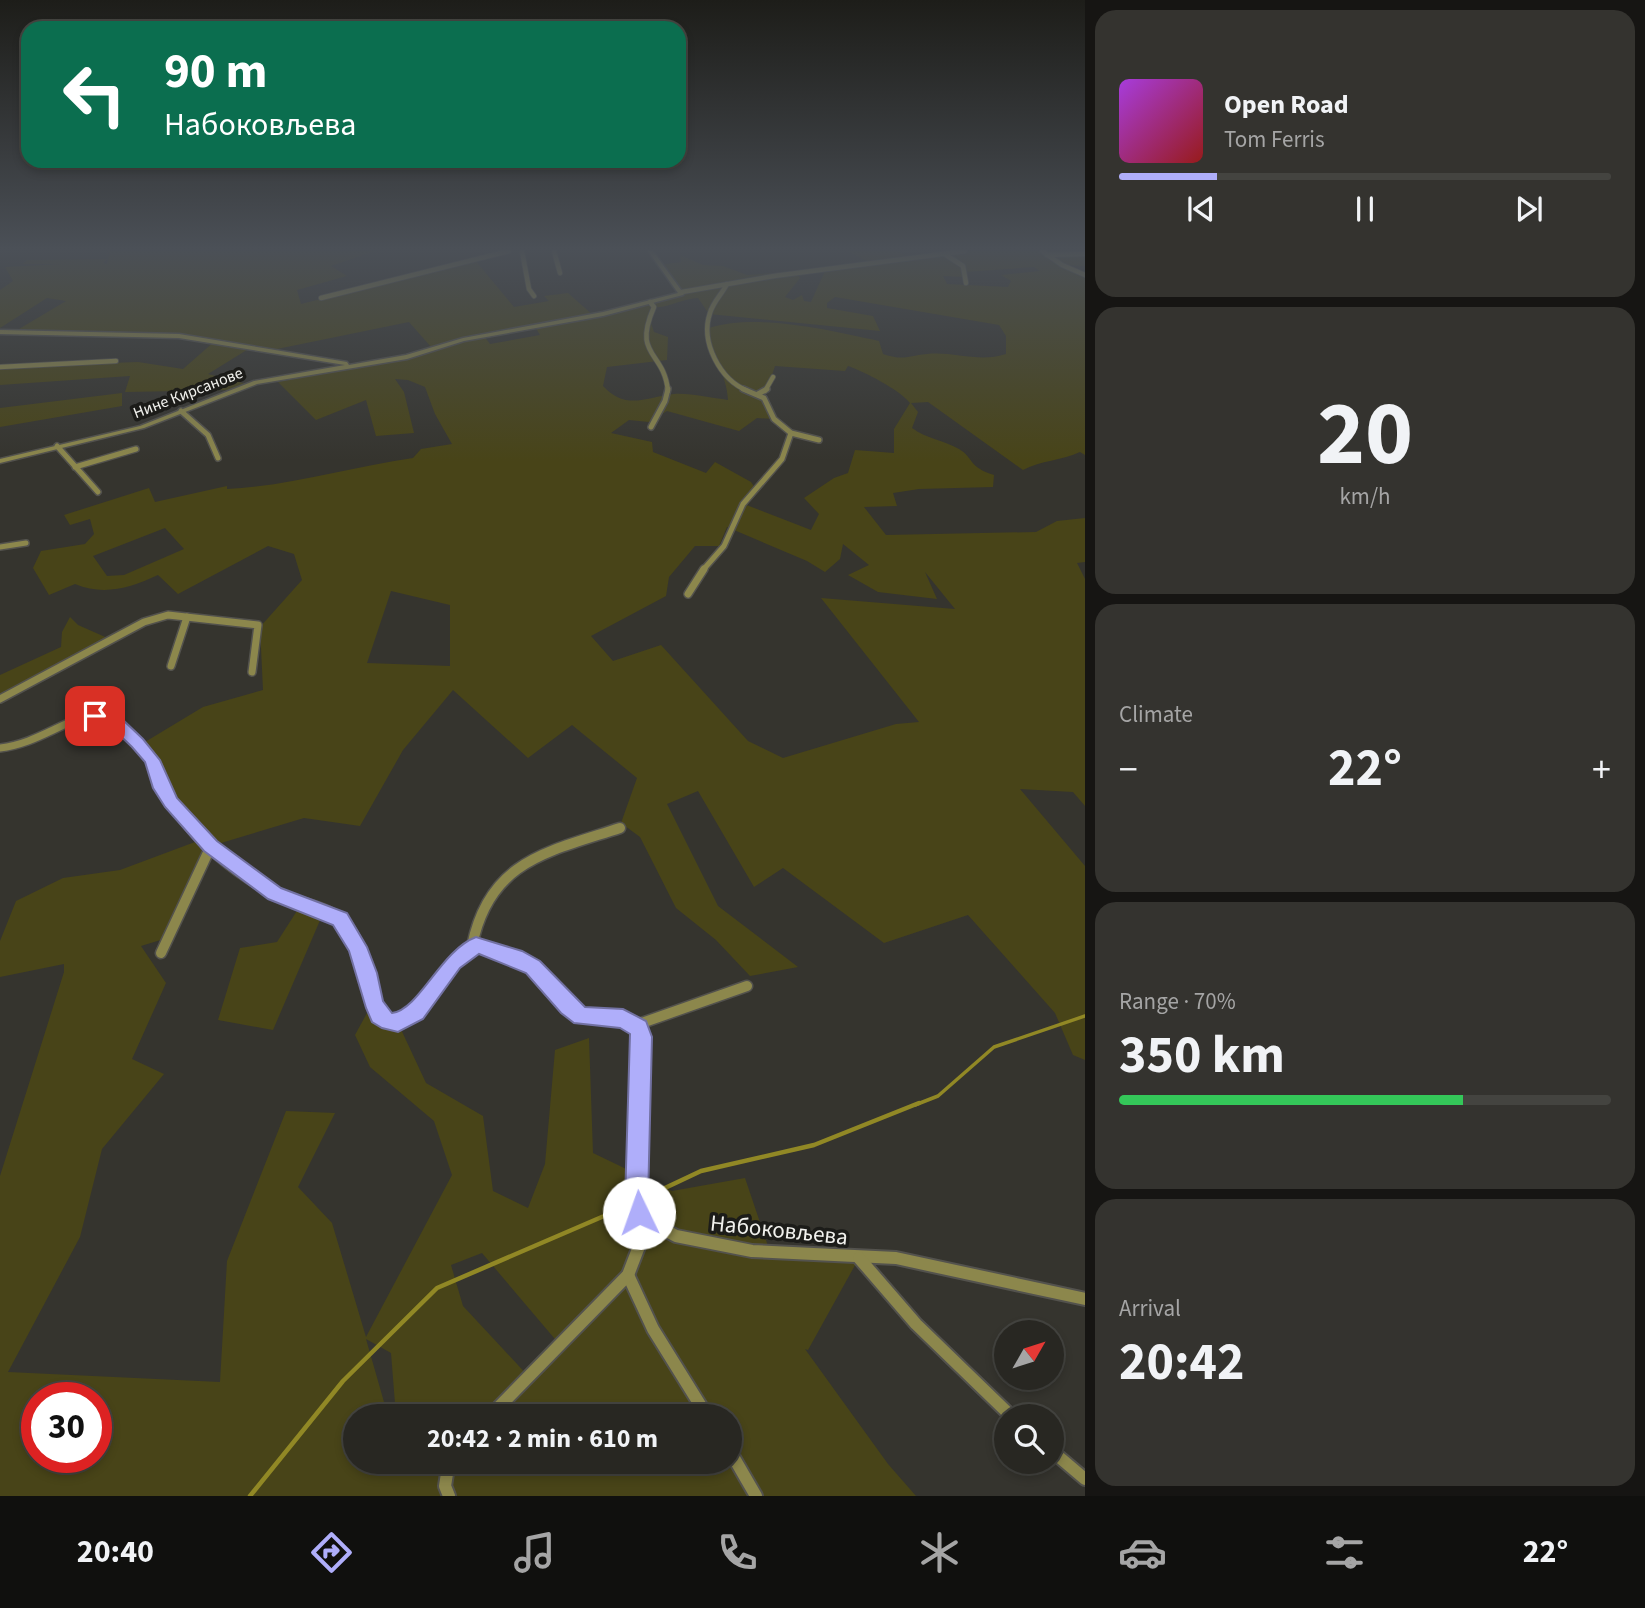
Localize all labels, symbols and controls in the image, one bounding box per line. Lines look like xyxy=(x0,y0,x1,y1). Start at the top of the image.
text: 90 m xyxy=(164,37,268,107)
icon: left xyxy=(49,49,140,140)
text: Open Road xyxy=(1224,86,1349,123)
text: Набоковљева xyxy=(164,102,356,148)
text: Tom Ferris xyxy=(1224,123,1325,156)
icon: previous xyxy=(1182,190,1220,228)
icon: pause xyxy=(1346,190,1384,228)
icon: next xyxy=(1510,190,1548,228)
street label: Нине Кирсанове xyxy=(130,362,246,424)
text: 20 xyxy=(1317,370,1413,499)
text: km/h xyxy=(1339,480,1391,513)
pin xyxy=(65,686,125,746)
icon: arrive xyxy=(76,697,114,735)
text: Climate xyxy=(1119,698,1193,731)
text: 22° xyxy=(1328,732,1402,806)
text: − xyxy=(1119,743,1138,797)
text: + xyxy=(1592,743,1611,797)
text: Range · 70% xyxy=(1119,985,1236,1018)
text: 350 km xyxy=(1119,1019,1285,1093)
position arrow xyxy=(602,1176,676,1250)
street label: Набоковљева xyxy=(709,1206,849,1254)
text: Arrival xyxy=(1119,1292,1181,1325)
north arrow xyxy=(994,1320,1064,1390)
map controls xyxy=(994,1320,1064,1474)
text: 20:42 xyxy=(1119,1326,1244,1400)
speed limit sign: 30 xyxy=(21,1382,112,1473)
button: search xyxy=(994,1404,1064,1474)
text: 20:42 · 2 min · 610 m xyxy=(427,1420,658,1457)
icon: directions xyxy=(307,1528,356,1577)
icon: music xyxy=(510,1528,559,1577)
icon: phone xyxy=(713,1528,762,1577)
icon: climate xyxy=(915,1528,964,1577)
icon: car xyxy=(1118,1528,1167,1577)
icon: filters xyxy=(1320,1528,1369,1577)
text: 20:40 xyxy=(77,1529,154,1575)
text: 22° xyxy=(1523,1529,1568,1575)

